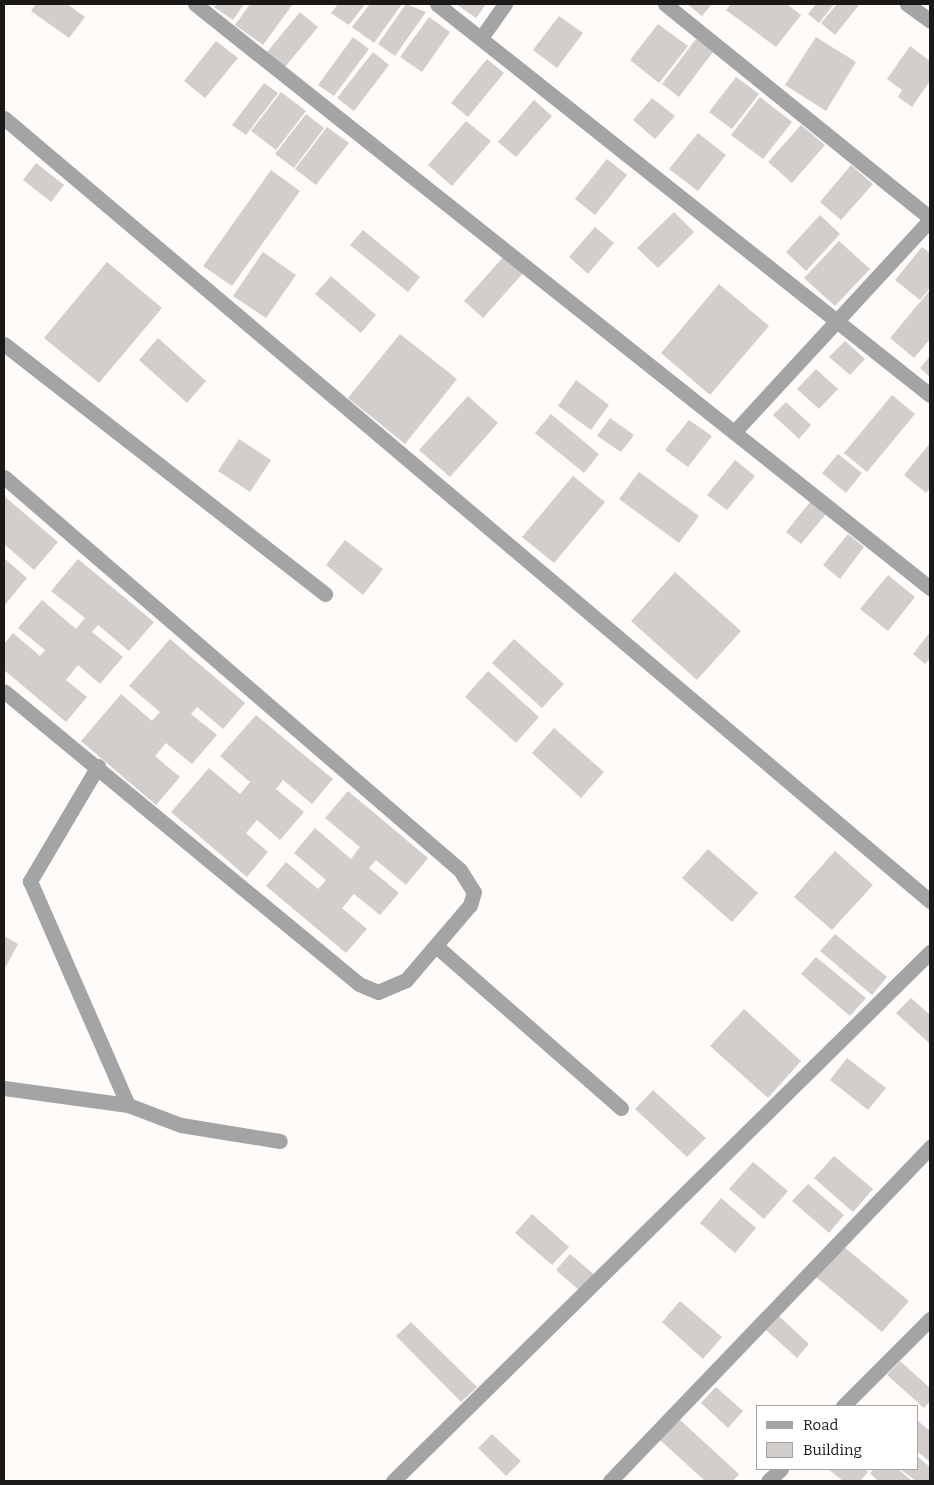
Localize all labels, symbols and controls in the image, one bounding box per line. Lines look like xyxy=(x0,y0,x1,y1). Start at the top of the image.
legend xyxy=(756,1405,919,1470)
text: Road xyxy=(803,1416,838,1434)
text: Building xyxy=(803,1441,862,1459)

